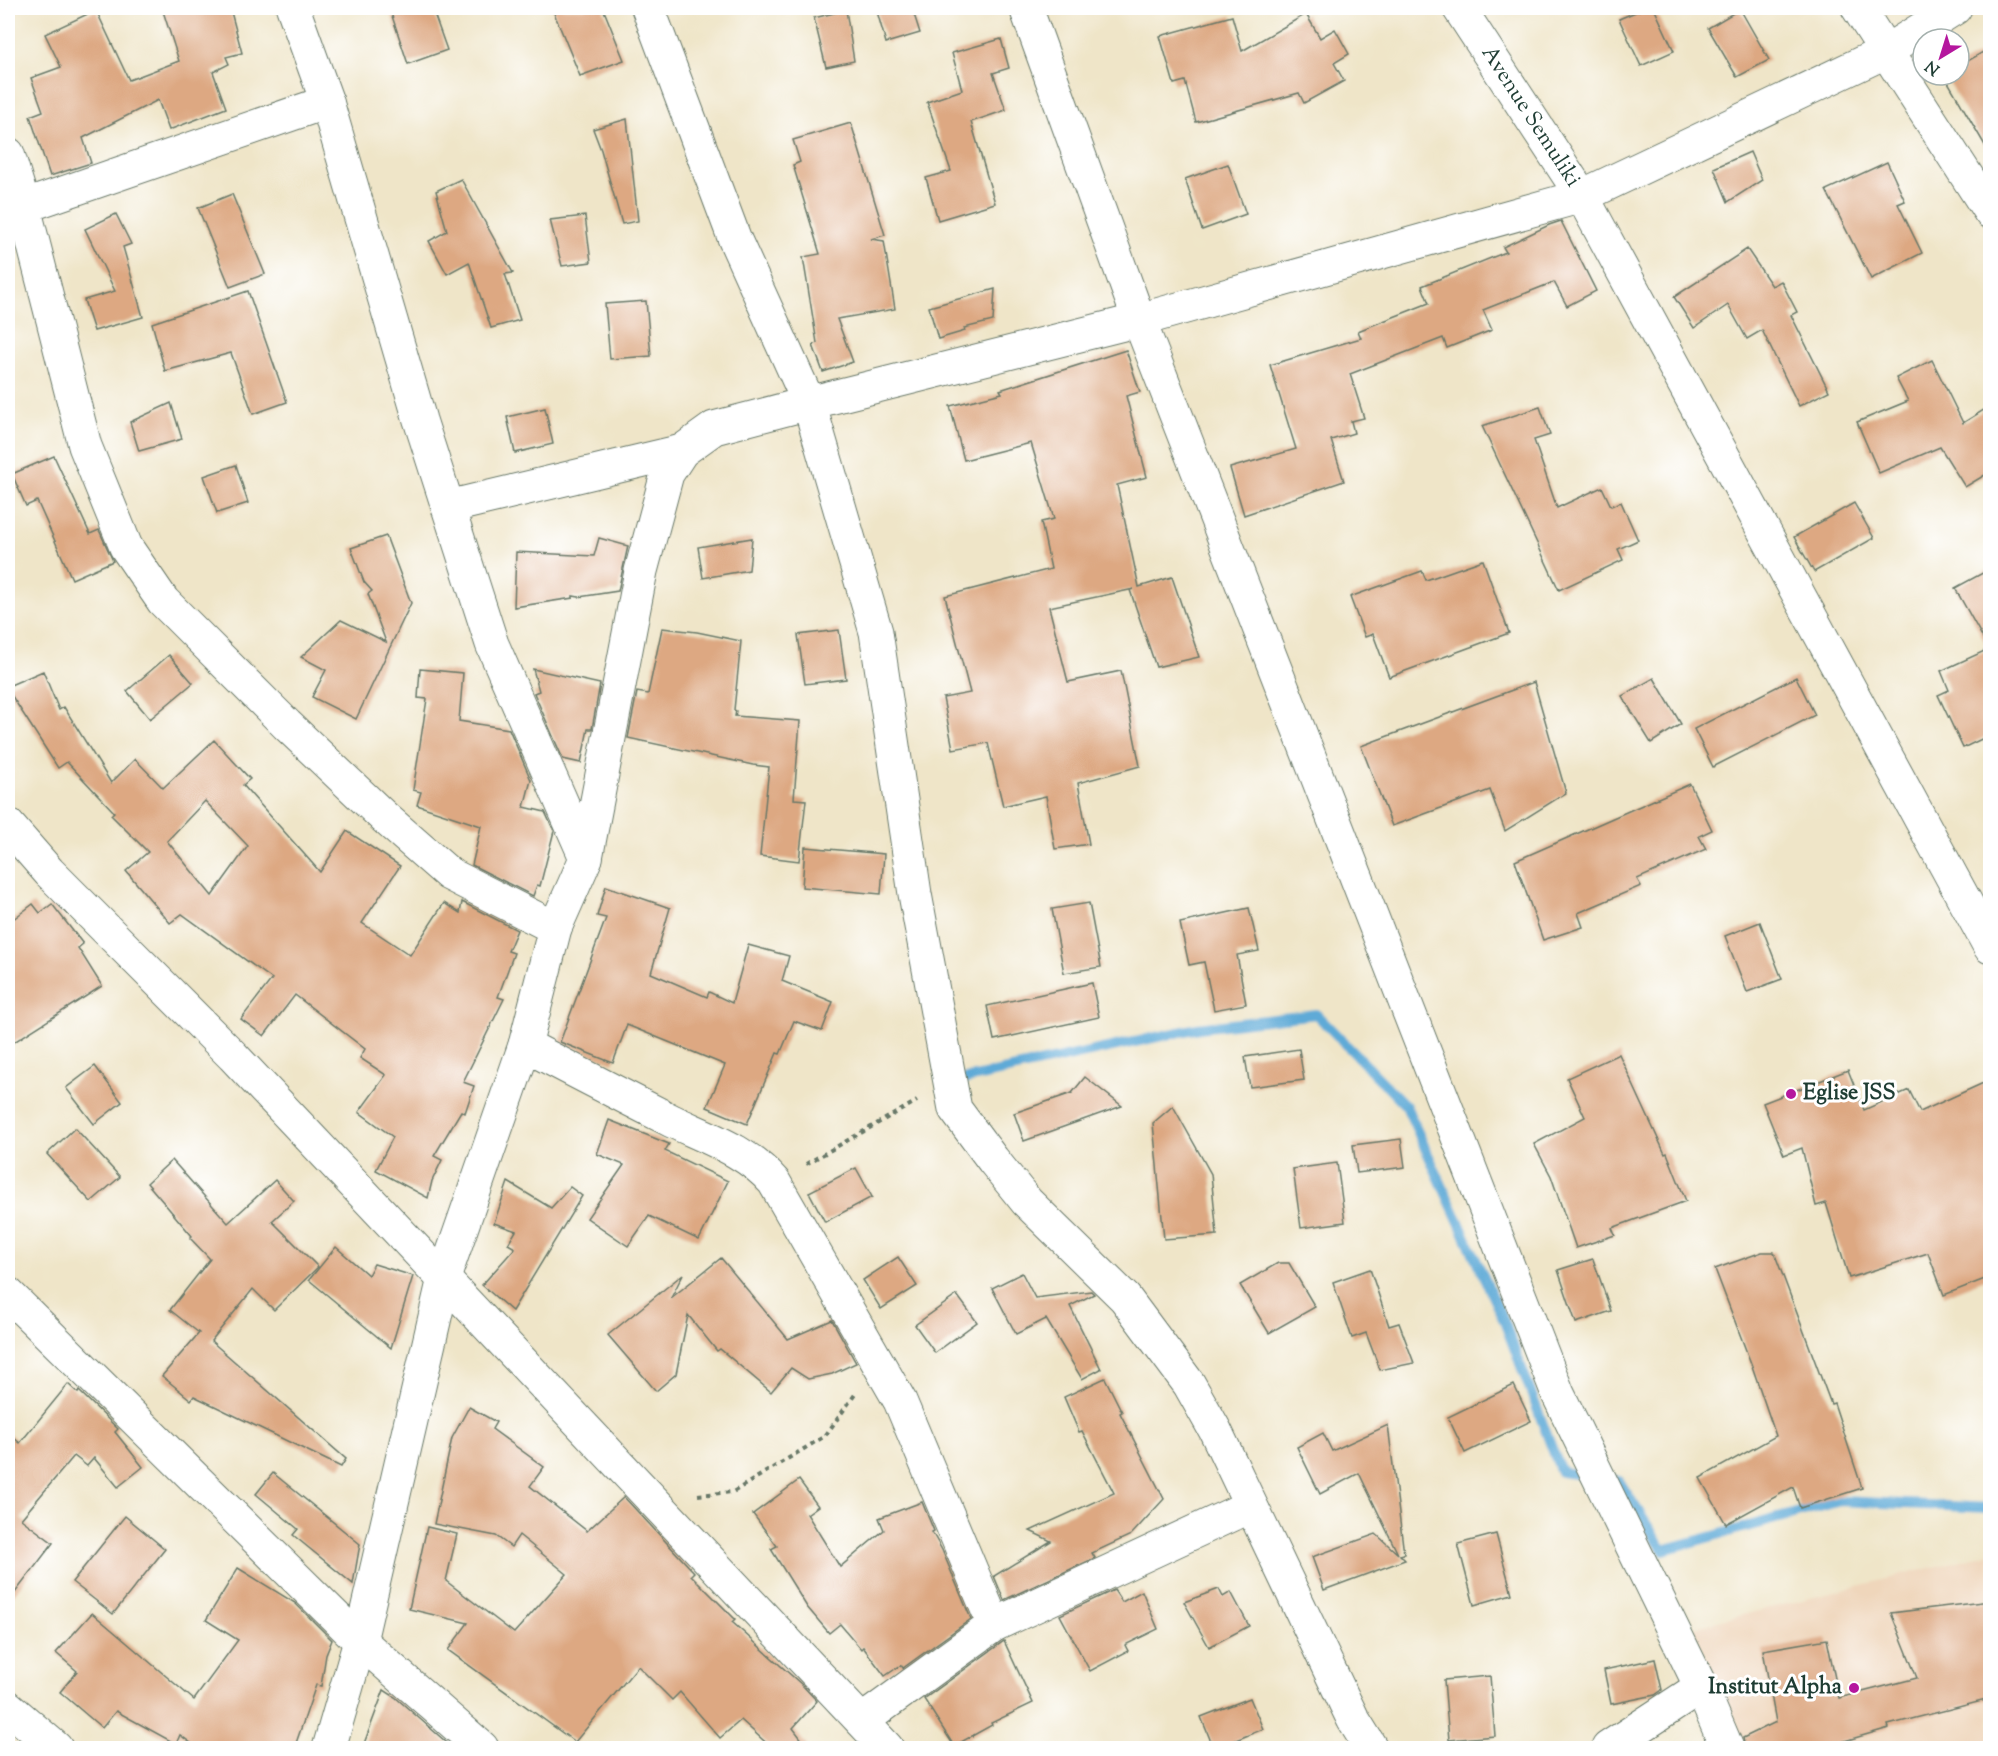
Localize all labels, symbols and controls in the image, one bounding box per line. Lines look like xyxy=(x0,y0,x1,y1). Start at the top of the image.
north arrow xyxy=(1911,27,1971,87)
street label: Avenue Semuliki xyxy=(1472,40,1588,194)
text: N xyxy=(1921,54,1945,80)
place label: Eglise JSS xyxy=(1803,1078,1896,1110)
marker: Eglise JSS xyxy=(1784,1087,1798,1101)
place label: Institut Alpha xyxy=(1708,1672,1843,1704)
marker: Institut Alpha xyxy=(1847,1681,1861,1695)

